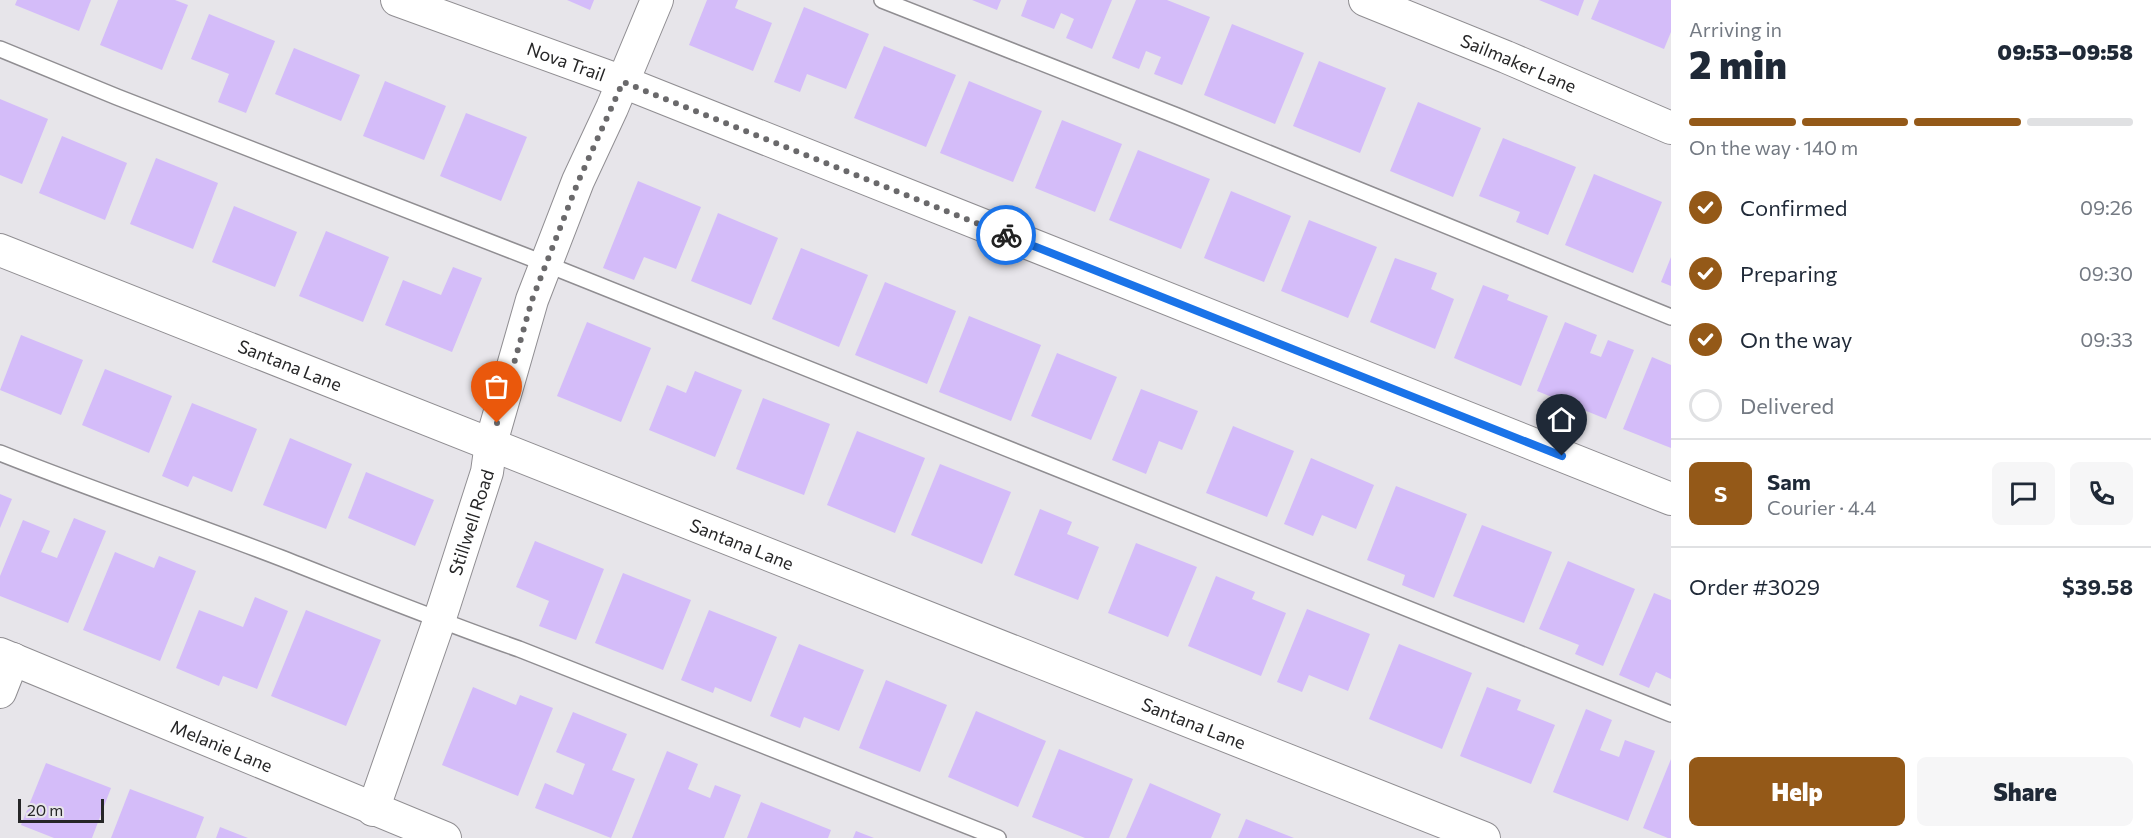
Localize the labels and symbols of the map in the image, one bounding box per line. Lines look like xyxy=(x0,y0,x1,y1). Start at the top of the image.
street label: Sailmaker Lane xyxy=(1458,29,1580,97)
street label: Nova Trail xyxy=(524,37,608,86)
courier xyxy=(976,205,1036,265)
street label: Santana Lane xyxy=(235,334,345,395)
pin xyxy=(471,361,522,423)
pin xyxy=(1536,394,1587,456)
street label: Stillwell Road xyxy=(444,467,498,578)
street label: Santana Lane xyxy=(687,513,797,574)
street label: Santana Lane xyxy=(1139,693,1249,753)
street label: Melanie Lane xyxy=(168,715,276,777)
scale bar xyxy=(18,796,104,824)

